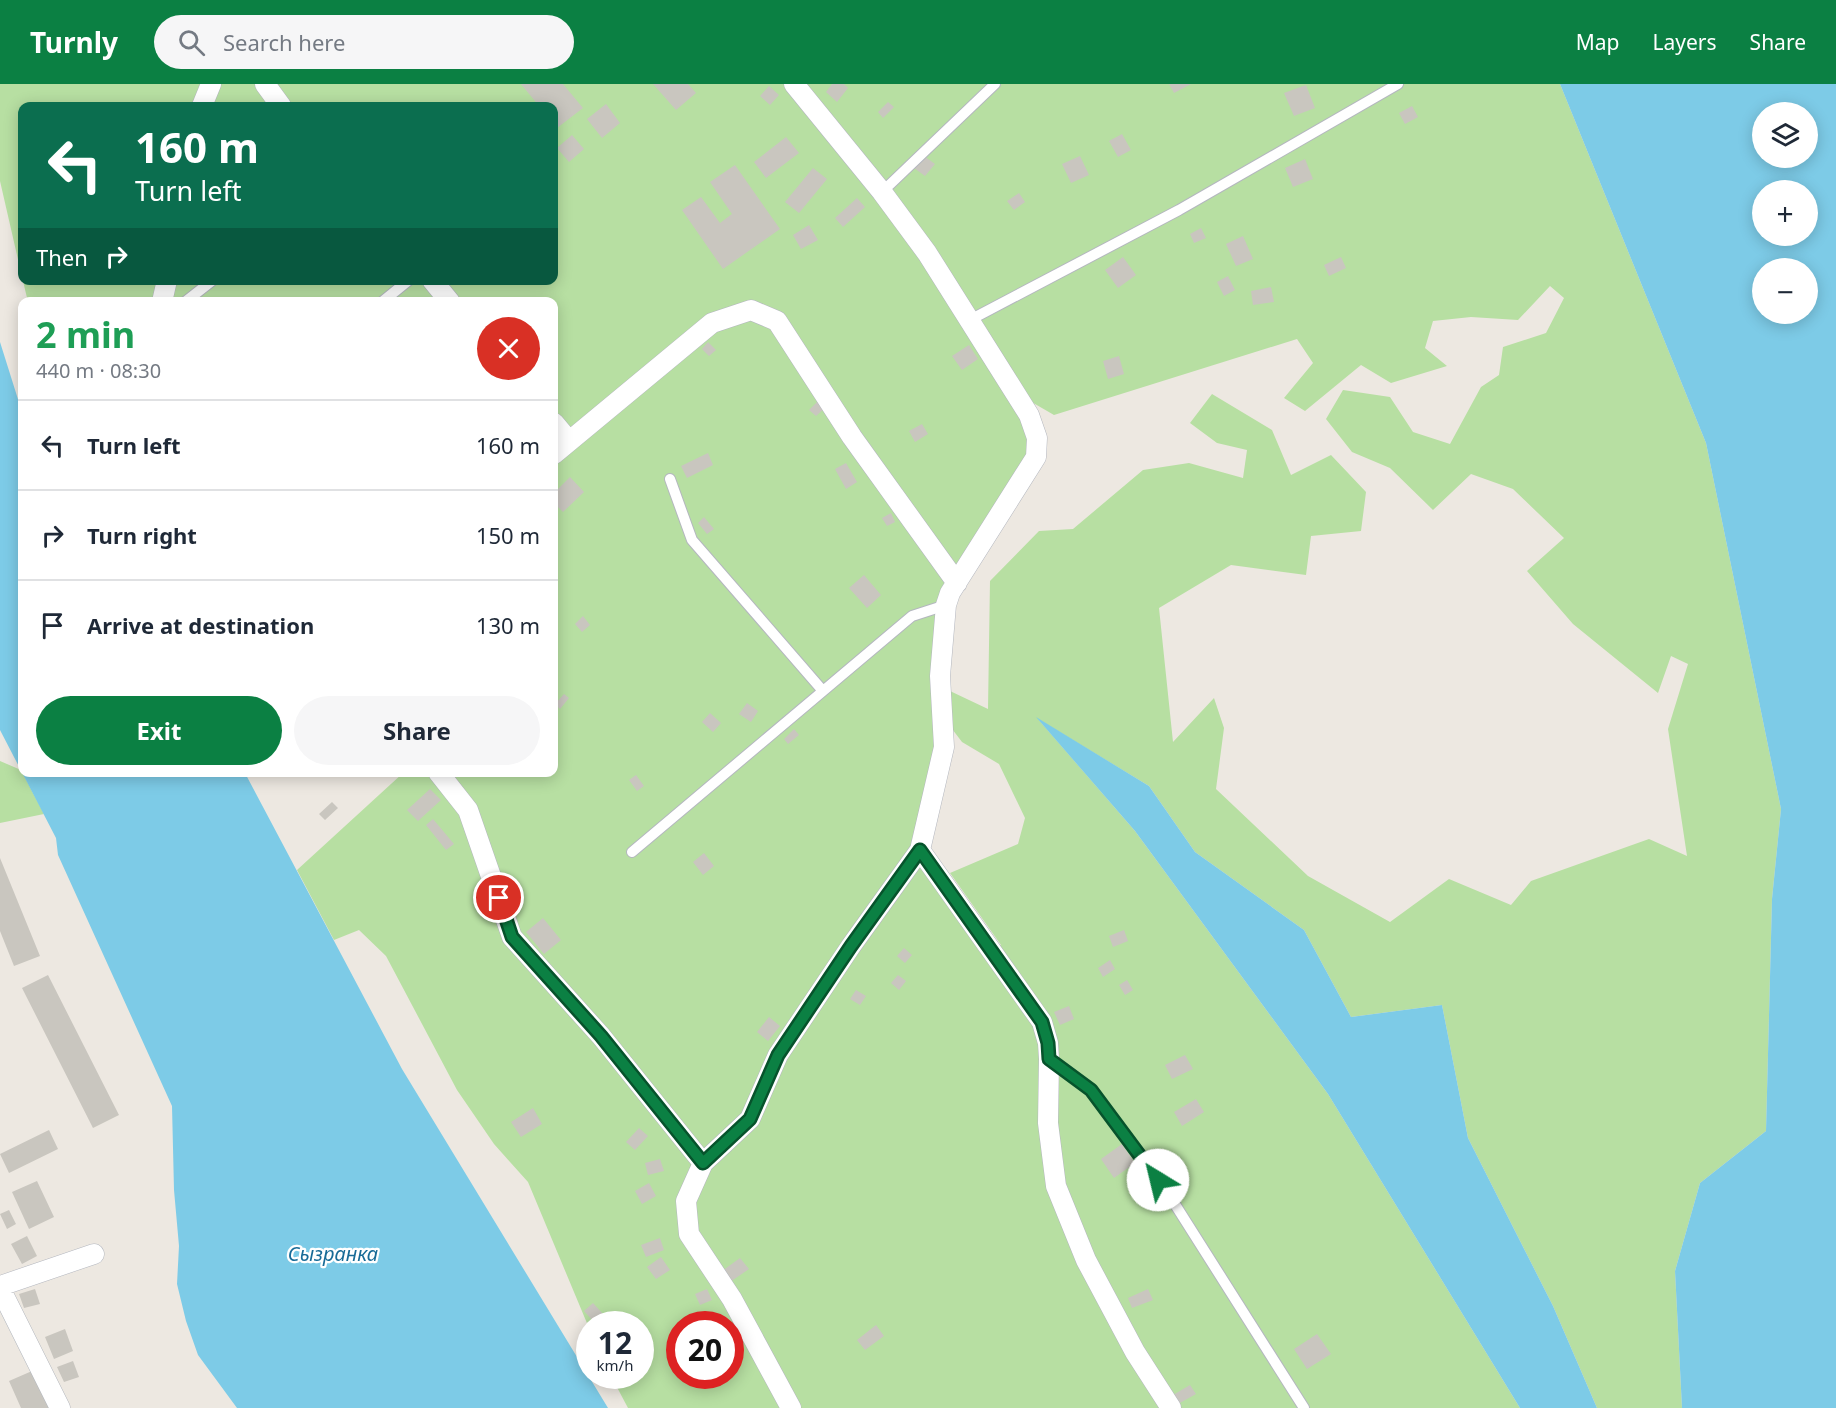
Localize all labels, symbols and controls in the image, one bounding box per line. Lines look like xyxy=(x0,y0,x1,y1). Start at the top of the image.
search box xyxy=(154,15,574,69)
text: Turnly xyxy=(30,23,118,61)
icon: search xyxy=(175,26,208,59)
text: Search here xyxy=(223,27,345,57)
text: Map xyxy=(1576,28,1620,56)
text: Layers xyxy=(1653,28,1717,56)
text: Share xyxy=(1750,28,1806,56)
map controls xyxy=(1752,102,1818,324)
button: layers xyxy=(1752,102,1818,168)
text: 160 m xyxy=(135,118,259,175)
icon: left xyxy=(36,126,114,204)
text: Turn left xyxy=(135,172,241,209)
button: + xyxy=(1752,180,1818,246)
icon: right xyxy=(100,240,133,273)
text: Then xyxy=(36,242,88,272)
button: − xyxy=(1752,258,1818,324)
text: 2 min xyxy=(36,310,135,359)
button: close xyxy=(477,317,540,380)
text: 440 m · 08:30 xyxy=(36,357,161,384)
icon: left xyxy=(36,429,69,462)
text: Turn left xyxy=(87,430,181,460)
text: 160 m xyxy=(476,430,540,460)
icon: right xyxy=(36,519,69,552)
text: Turn right xyxy=(87,520,197,550)
text: 150 m xyxy=(476,520,540,550)
icon: arrive xyxy=(36,609,69,642)
text: Arrive at destination xyxy=(87,610,314,640)
text: 130 m xyxy=(476,610,540,640)
button: Exit xyxy=(36,696,282,765)
button: Share xyxy=(294,696,540,765)
pin xyxy=(473,872,524,923)
icon: arrive xyxy=(482,881,515,914)
position arrow xyxy=(1126,1148,1190,1212)
water label: Сызранка xyxy=(288,1240,378,1267)
speed limit sign: 20 xyxy=(666,1311,744,1389)
text: 12 xyxy=(598,1322,632,1363)
text: km/h xyxy=(597,1355,633,1375)

